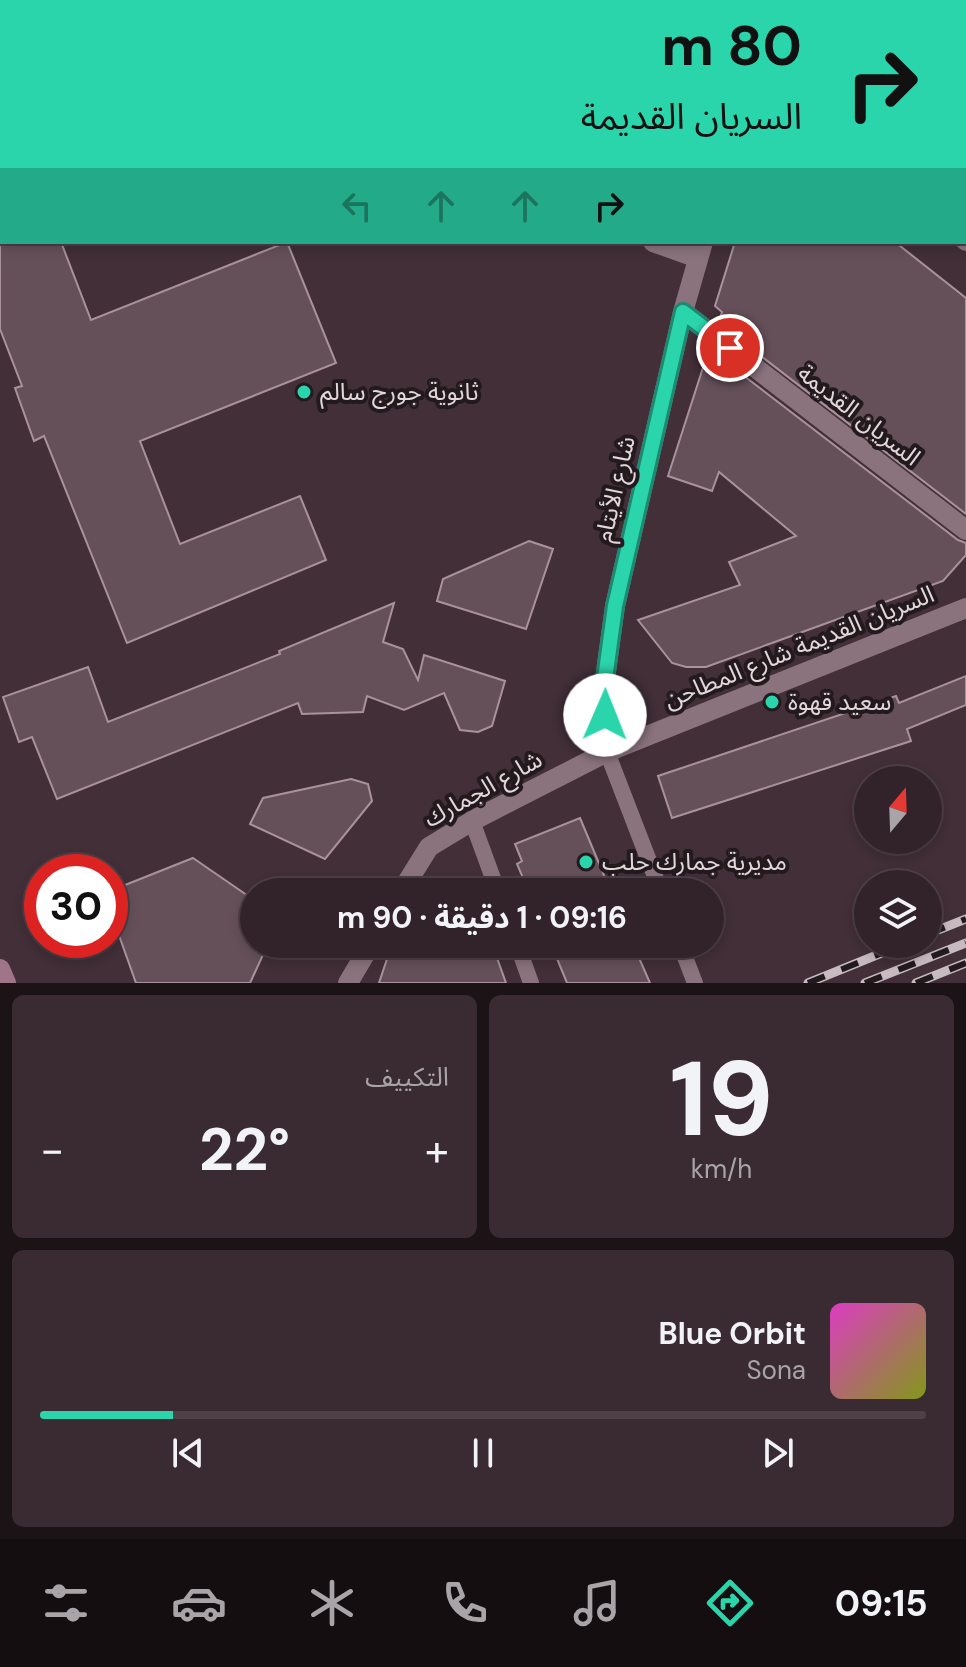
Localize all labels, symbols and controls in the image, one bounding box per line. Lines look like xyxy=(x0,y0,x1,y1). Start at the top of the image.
text: 80 m xyxy=(661,9,802,82)
icon: right xyxy=(830,32,934,136)
text: السريان القديمة xyxy=(581,93,802,140)
icon: left xyxy=(335,184,379,228)
icon: ahead xyxy=(419,184,463,228)
icon: ahead xyxy=(503,184,547,228)
icon: right xyxy=(587,184,631,228)
pin xyxy=(696,314,764,382)
icon: arrive xyxy=(708,326,752,370)
street label: السريان القديمة xyxy=(792,357,927,472)
place label: ثانوية جورج سالم xyxy=(320,376,479,409)
marker: ثانوية جورج سالم xyxy=(295,383,313,401)
street label: شارع الأيتام xyxy=(587,433,645,545)
street label: السريان القديمة شارع المطاحن xyxy=(659,578,939,717)
position arrow xyxy=(563,673,647,757)
place label: سعيد قهوة xyxy=(788,686,891,717)
marker: سعيد قهوة xyxy=(763,693,781,711)
street label: شارع الجمارك xyxy=(418,743,548,836)
north arrow xyxy=(854,766,942,854)
map controls xyxy=(854,766,942,958)
place label: مديرية جمارك حلب xyxy=(602,846,787,877)
marker: مديرية جمارك حلب xyxy=(577,853,595,871)
speed limit sign: 30 xyxy=(24,854,128,958)
button: layers xyxy=(854,870,942,958)
text: 09:16 · 1 دقيقة · 90 m xyxy=(337,898,627,937)
text: 19 xyxy=(670,1032,773,1167)
text: التكييف xyxy=(365,1060,449,1094)
text: 22° xyxy=(199,1110,290,1189)
text: − xyxy=(40,1121,64,1179)
text: + xyxy=(425,1121,449,1179)
text: km/h xyxy=(691,1152,752,1186)
text: Blue Orbit xyxy=(659,1314,806,1353)
text: Sona xyxy=(746,1353,806,1387)
icon: previous xyxy=(166,1431,210,1475)
icon: pause xyxy=(461,1431,505,1475)
icon: next xyxy=(756,1431,800,1475)
icon: filters xyxy=(38,1575,94,1631)
icon: car xyxy=(171,1575,227,1631)
icon: climate xyxy=(304,1575,360,1631)
icon: phone xyxy=(437,1575,493,1631)
icon: music xyxy=(569,1575,625,1631)
icon: directions xyxy=(702,1575,758,1631)
text: 09:15 xyxy=(835,1580,928,1627)

